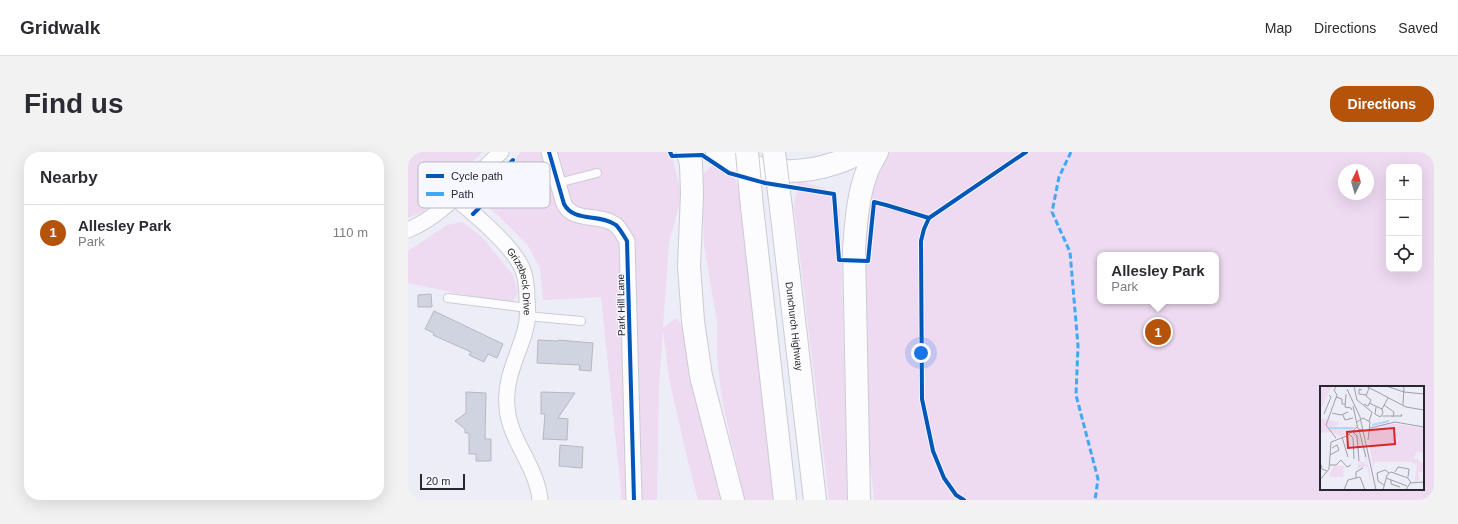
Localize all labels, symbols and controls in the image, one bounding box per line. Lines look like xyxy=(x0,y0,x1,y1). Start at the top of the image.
text: Gridwalk xyxy=(20,17,100,38)
text: Map xyxy=(1265,20,1292,36)
text: Directions xyxy=(1314,20,1376,36)
text: Saved xyxy=(1398,20,1438,36)
button: Directions xyxy=(1330,86,1434,122)
text: Find us xyxy=(24,88,124,119)
legend xyxy=(418,162,550,208)
north arrow xyxy=(1338,164,1374,200)
map controls xyxy=(1386,164,1422,272)
button: + xyxy=(1386,164,1422,200)
text: Nearby xyxy=(40,168,98,187)
text: Cycle path xyxy=(451,170,503,182)
text: Path xyxy=(451,188,474,200)
button: − xyxy=(1386,200,1422,236)
text: Allesley Park xyxy=(78,217,171,234)
text: 1 xyxy=(49,225,57,240)
text: 110 m xyxy=(333,225,368,240)
text: Park xyxy=(78,234,105,249)
button: locate xyxy=(1386,236,1422,272)
street label: Grizebeck Drive xyxy=(505,245,533,316)
popup xyxy=(1097,252,1219,304)
text: Allesley Park xyxy=(1111,262,1205,279)
street label: Park Hill Lane xyxy=(615,273,627,336)
text: Park xyxy=(1111,279,1138,294)
street label: Dunchurch Highway xyxy=(784,281,805,371)
pin: 1 xyxy=(1145,317,1171,347)
your location xyxy=(911,343,931,363)
inset map xyxy=(1320,386,1424,490)
scale bar xyxy=(420,472,465,491)
text: 20 m xyxy=(426,475,450,487)

